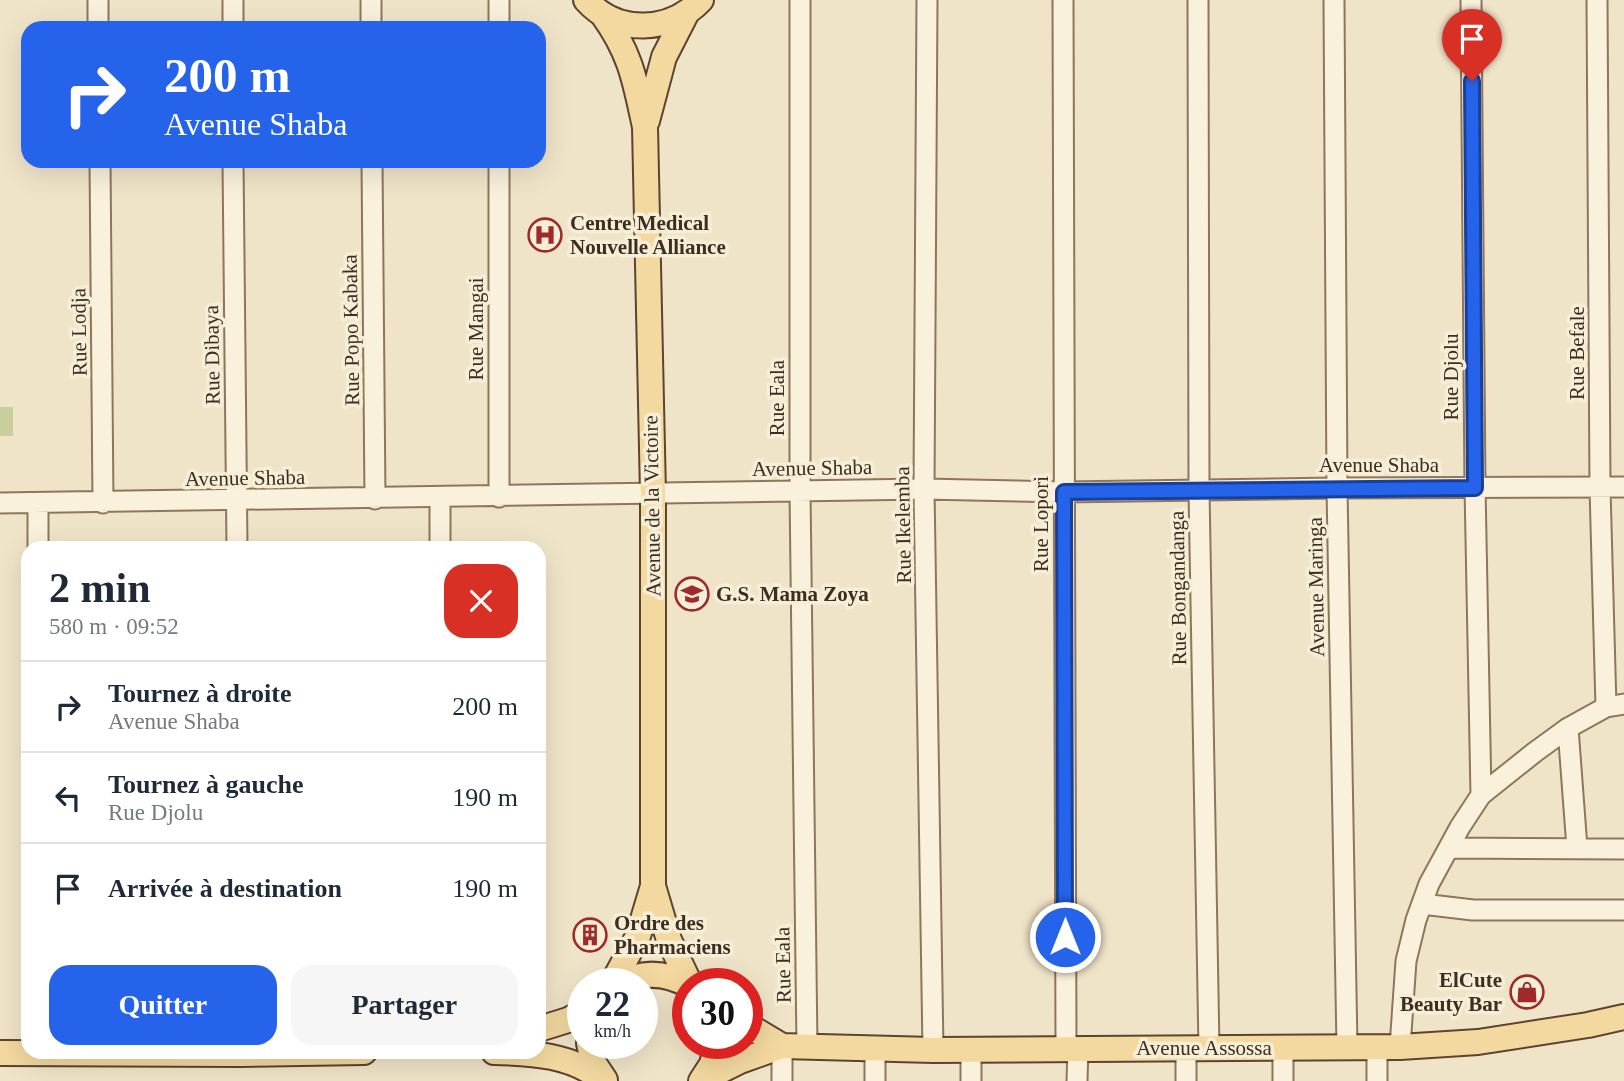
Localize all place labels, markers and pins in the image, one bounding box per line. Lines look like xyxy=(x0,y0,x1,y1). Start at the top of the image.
pin xyxy=(1442,9,1502,81)
place label: Centre Medical Nouvelle Alliance xyxy=(570,211,726,259)
hospital icon: Centre Medical Nouvelle Alliance xyxy=(526,216,564,254)
school or university icon: G.S. Mama Zoya xyxy=(673,575,711,613)
place label: G.S. Mama Zoya xyxy=(716,582,869,606)
place label: Ordre des Pharmaciens xyxy=(614,911,731,959)
building icon: Ordre des Pharmaciens xyxy=(571,916,609,954)
place label: ElCute Beauty Bar xyxy=(1400,968,1502,1016)
shop icon: ElCute Beauty Bar xyxy=(1508,973,1546,1011)

